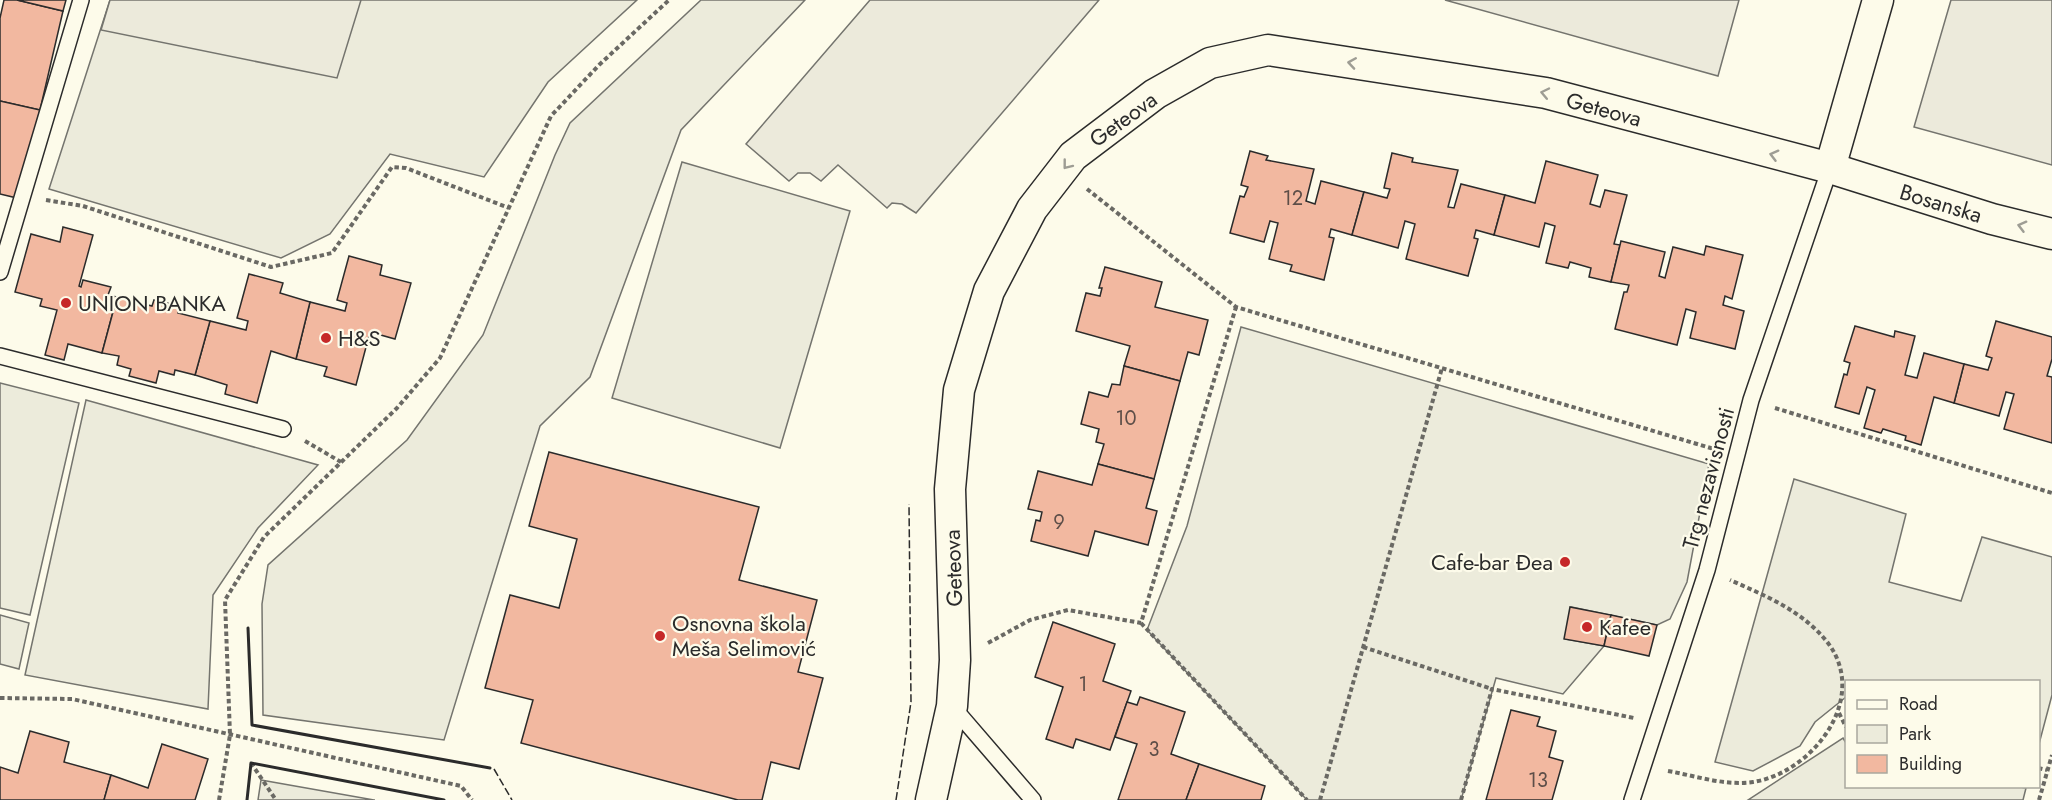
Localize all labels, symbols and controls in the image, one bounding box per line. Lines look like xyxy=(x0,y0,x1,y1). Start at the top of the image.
one-way arrow xyxy=(1348,57,1358,70)
street label: Geteova xyxy=(1082,83,1164,155)
street label: Geteova xyxy=(1563,84,1645,134)
one-way arrow xyxy=(1540,87,1550,100)
one-way arrow xyxy=(1769,149,1779,162)
one-way arrow xyxy=(1063,158,1074,169)
street label: Bosanska xyxy=(1896,175,1986,231)
house number: 12 xyxy=(1283,184,1303,213)
one-way arrow xyxy=(2017,221,2027,234)
place label: UNION BANKA xyxy=(78,287,226,319)
marker: UNION BANKA xyxy=(59,296,73,310)
place label: H&S xyxy=(338,322,381,354)
marker: H&S xyxy=(319,331,333,345)
house number: 10 xyxy=(1116,404,1137,433)
street label: Trg nezavisnosti xyxy=(1674,404,1742,552)
house number: 9 xyxy=(1053,508,1065,537)
street label: Geteova xyxy=(936,529,970,607)
place label: Cafe-bar Đea xyxy=(1431,546,1553,578)
marker: Cafe-bar Đea xyxy=(1558,555,1572,569)
place label: Osnovna škola Meša Selimović xyxy=(672,607,816,664)
place label: Kafee xyxy=(1599,611,1651,643)
marker: Kafee xyxy=(1580,620,1594,634)
marker: Osnovna škola Meša Selimović xyxy=(653,629,667,643)
house number: 1 xyxy=(1079,670,1088,699)
legend xyxy=(1845,680,2040,788)
text: Road xyxy=(1899,691,1938,717)
text: Park xyxy=(1899,721,1931,747)
house number: 3 xyxy=(1149,735,1160,764)
text: Building xyxy=(1899,751,1962,777)
house number: 13 xyxy=(1528,766,1548,795)

